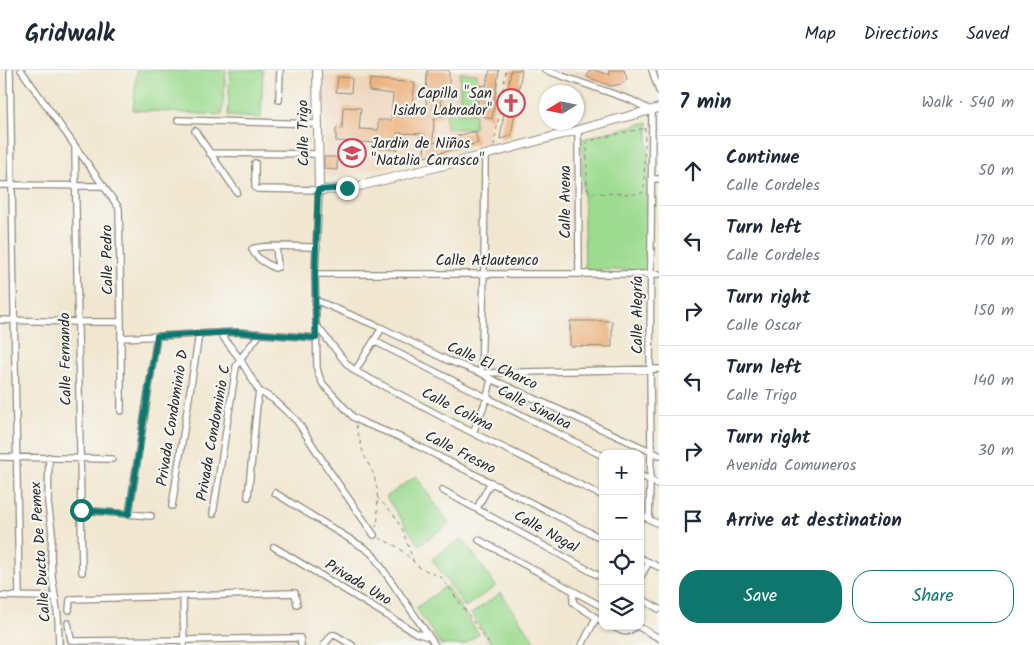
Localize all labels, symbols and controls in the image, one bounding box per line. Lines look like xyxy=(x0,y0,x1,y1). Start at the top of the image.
text: Gridwalk xyxy=(25,15,115,54)
text: Map xyxy=(804,20,836,49)
text: Directions xyxy=(864,20,938,49)
text: Saved xyxy=(966,20,1009,49)
place label: Capilla "San Isidro Labrador" xyxy=(393,82,492,123)
north arrow xyxy=(539,85,584,130)
text: 7 min xyxy=(679,86,731,119)
church icon: Capilla "San Isidro Labrador" xyxy=(496,88,526,118)
text: Walk · 540 m xyxy=(921,90,1014,115)
street label: Calle Trigo xyxy=(291,99,317,167)
place label: Jardin de Niños "Natalia Carrasco" xyxy=(371,132,484,173)
school or university icon: Jardin de Niños "Natalia Carrasco" xyxy=(337,138,367,168)
text: Continue xyxy=(726,143,799,173)
icon: ahead xyxy=(679,157,707,185)
text: 50 m xyxy=(978,158,1014,183)
street label: Calle Avena xyxy=(554,165,578,239)
text: Calle Cordeles xyxy=(726,173,820,198)
route end xyxy=(336,177,359,200)
text: Turn left xyxy=(726,213,801,243)
street label: Calle Pedro xyxy=(95,224,121,295)
icon: left xyxy=(679,227,707,255)
text: 170 m xyxy=(974,228,1014,253)
text: Calle Cordeles xyxy=(726,243,820,268)
street label: Calle Atlautenco xyxy=(435,249,539,273)
street label: Calle Alegría xyxy=(626,276,650,354)
text: Turn right xyxy=(726,283,811,313)
icon: right xyxy=(679,297,707,325)
text: 150 m xyxy=(973,298,1014,323)
street label: Calle Fernando xyxy=(53,312,79,406)
text: Calle Oscar xyxy=(726,313,801,338)
street label: Calle El Charco xyxy=(443,335,541,397)
street label: Privada Condominio D xyxy=(150,348,196,488)
text: Turn left xyxy=(726,353,801,383)
street label: Privada Condominio C xyxy=(190,363,238,503)
icon: left xyxy=(679,367,707,395)
text: 140 m xyxy=(973,368,1014,393)
street label: Calle Sinaloa xyxy=(493,379,575,437)
street label: Calle Colima xyxy=(417,382,497,438)
text: Calle Trigo xyxy=(726,383,797,408)
text: Turn right xyxy=(726,423,811,453)
street label: Calle Fresno xyxy=(420,425,500,481)
icon: right xyxy=(679,437,707,465)
text: 30 m xyxy=(978,438,1014,463)
map controls xyxy=(599,450,644,630)
button: + xyxy=(599,450,644,495)
text: Avenida Comuneros xyxy=(726,453,856,478)
street label: Calle Ducto De Pemex xyxy=(24,480,58,623)
button: − xyxy=(599,495,644,540)
route start xyxy=(70,499,93,522)
street label: Calle Nogal xyxy=(509,504,583,560)
text: Arrive at destination xyxy=(726,506,902,536)
icon: arrive xyxy=(679,507,707,535)
button: locate xyxy=(599,540,644,585)
street label: Privada Uno xyxy=(320,554,396,613)
button: Save xyxy=(679,570,842,623)
button: Share xyxy=(852,570,1014,623)
button: layers xyxy=(599,585,644,630)

